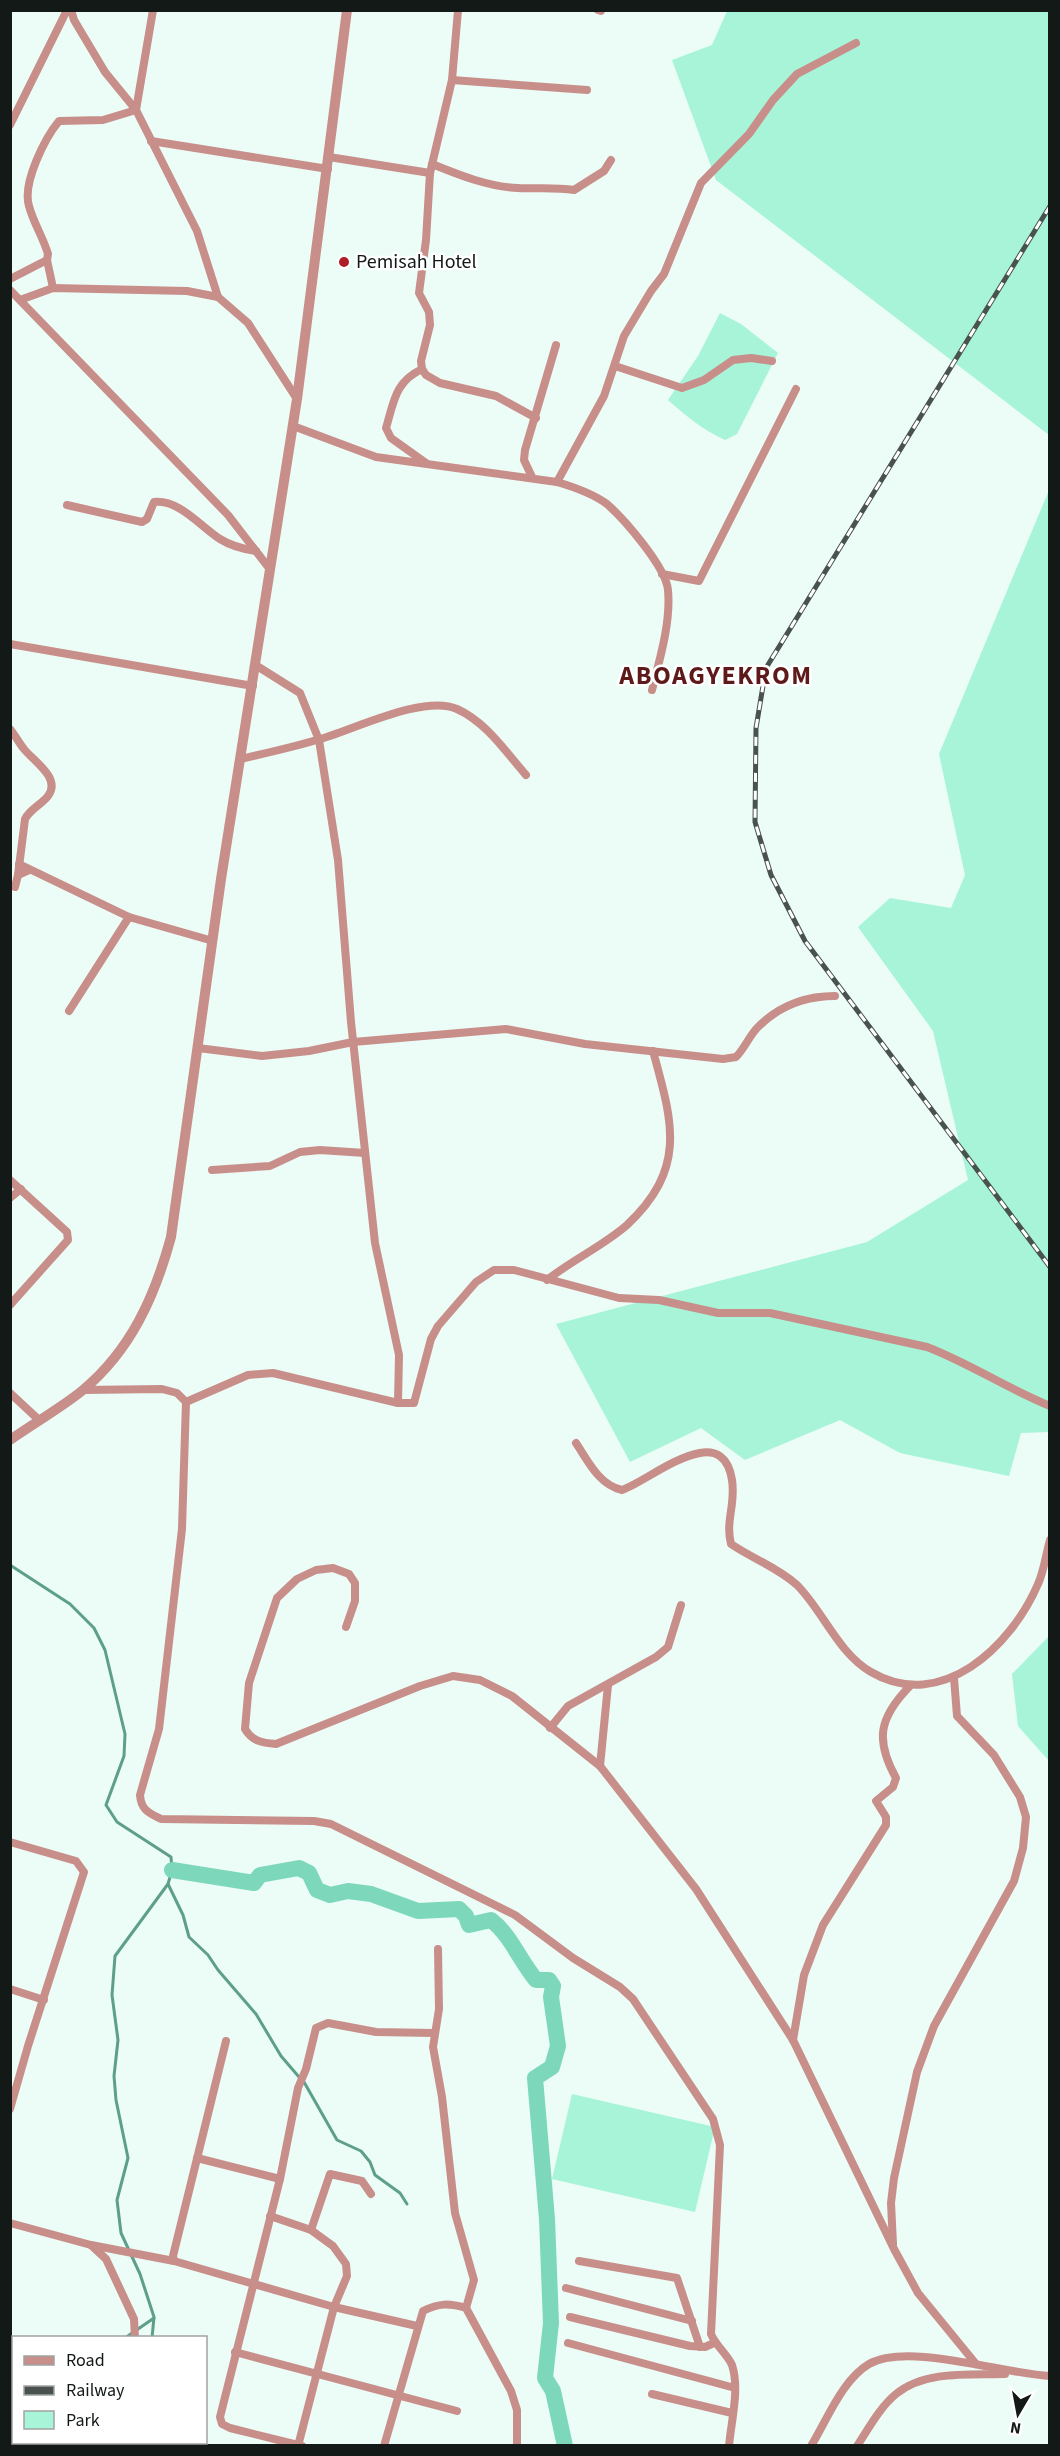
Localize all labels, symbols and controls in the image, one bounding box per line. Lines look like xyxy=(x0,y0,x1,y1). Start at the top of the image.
place label: Pemisah Hotel xyxy=(356,248,477,276)
marker: Pemisah Hotel xyxy=(337,255,351,269)
district label: ABOAGYEKROM xyxy=(618,657,813,694)
legend xyxy=(12,2336,207,2444)
text: Road xyxy=(66,2348,105,2373)
text: Railway xyxy=(66,2378,125,2403)
north arrow xyxy=(988,2384,1048,2444)
text: Park xyxy=(66,2408,100,2433)
text: N xyxy=(1008,2416,1023,2440)

